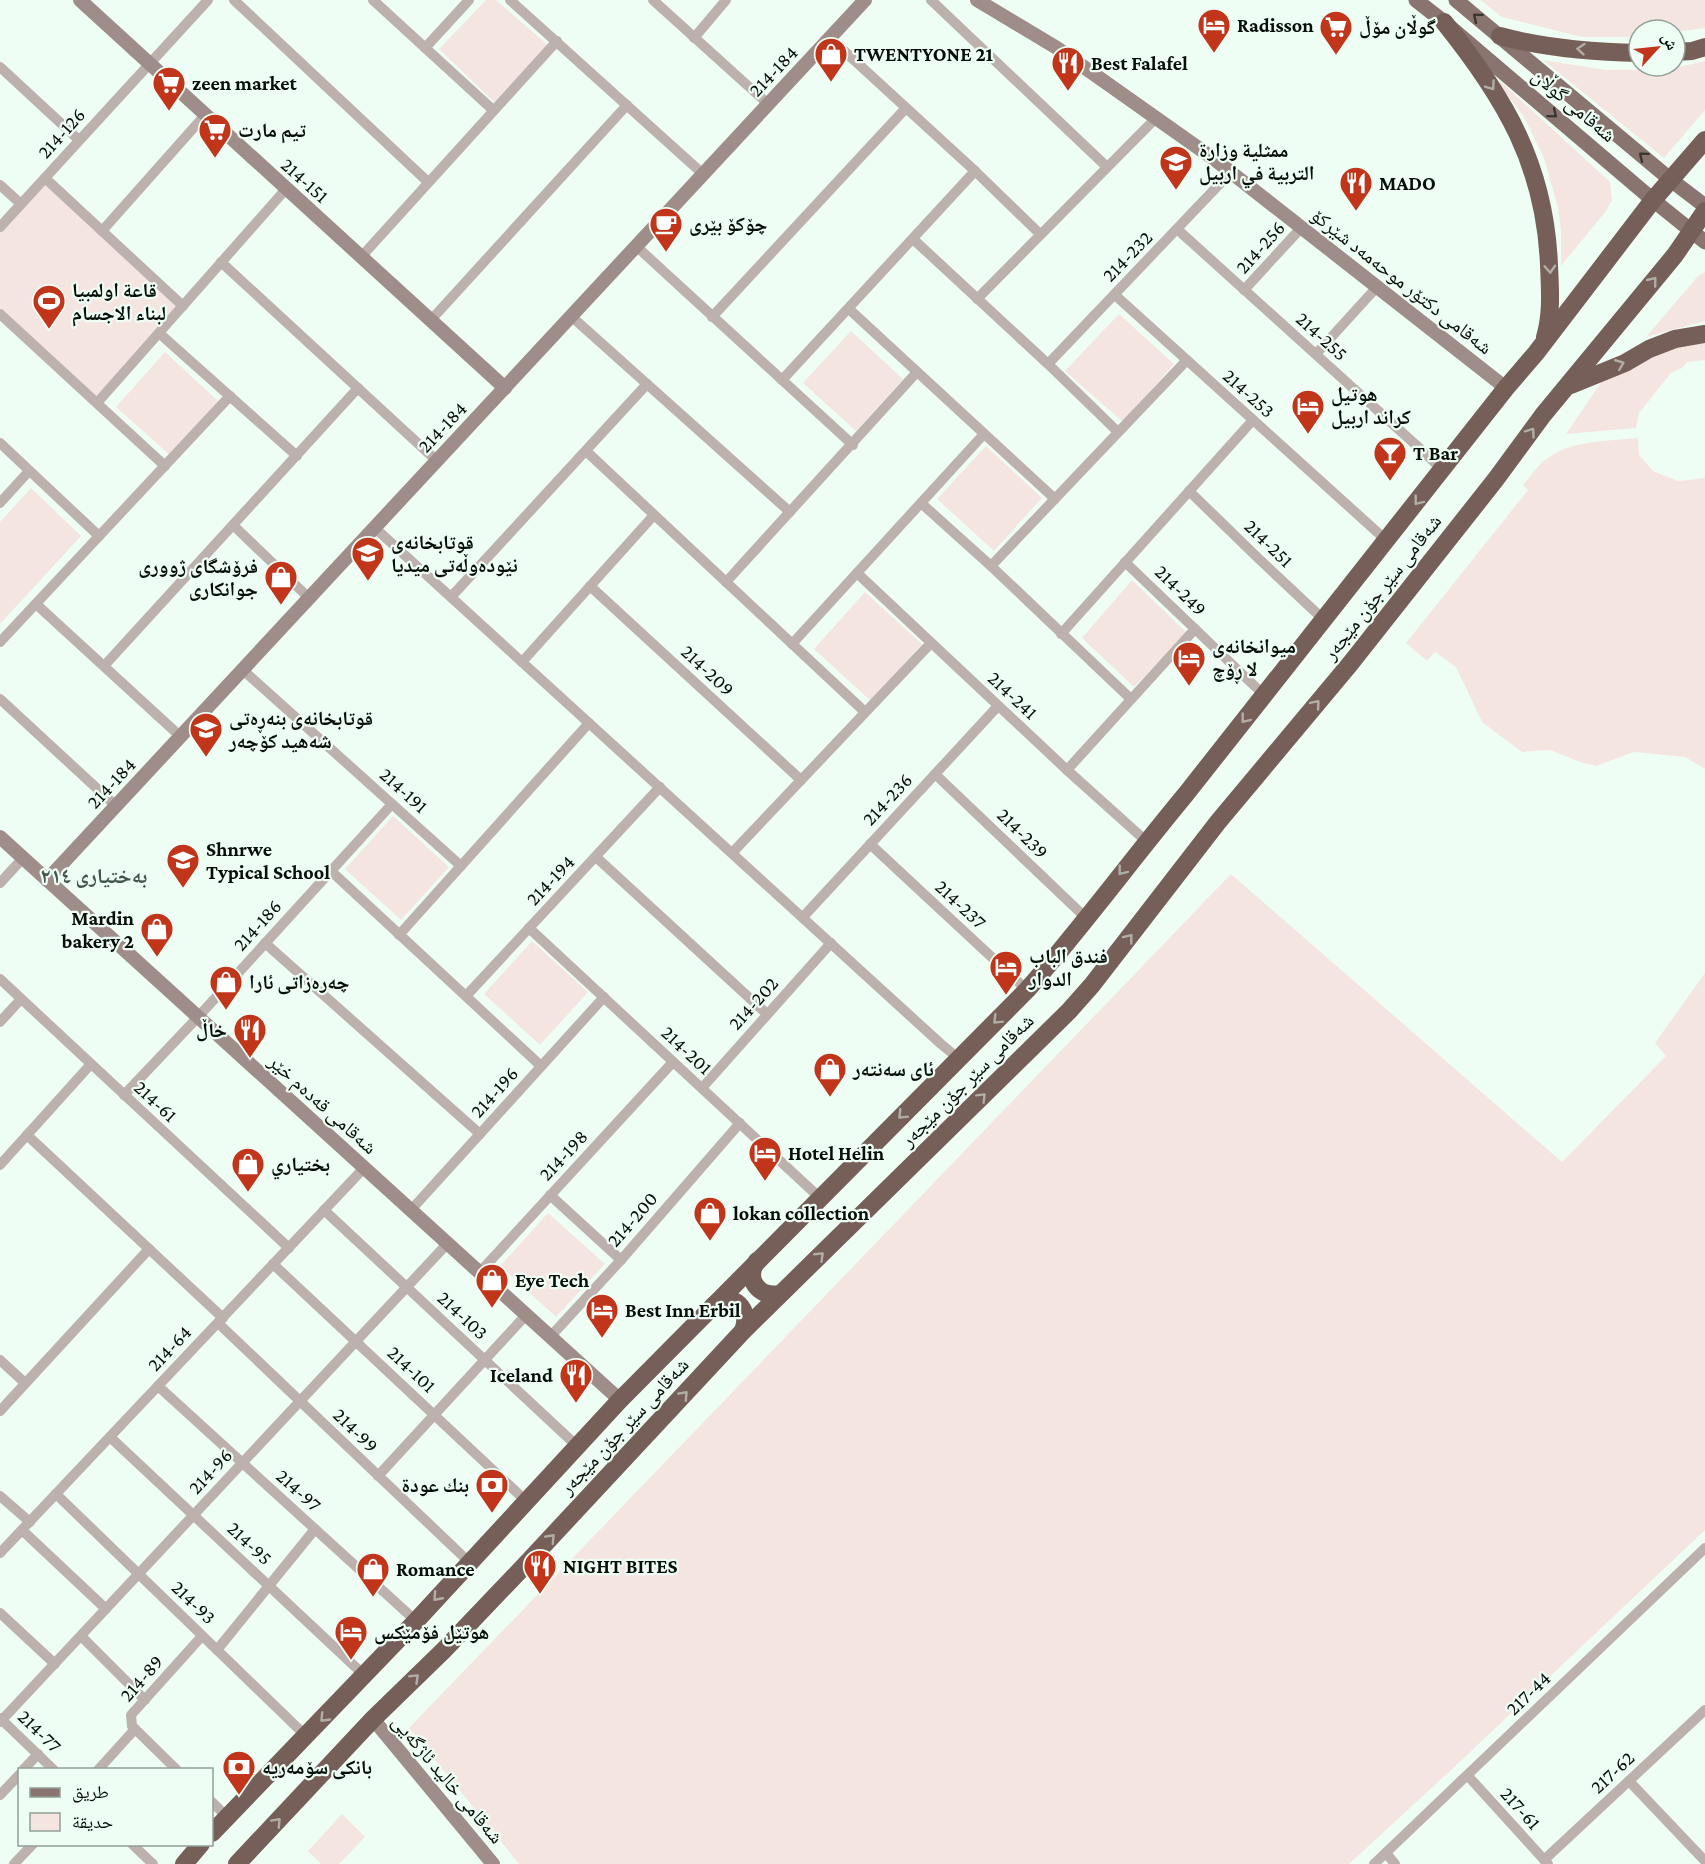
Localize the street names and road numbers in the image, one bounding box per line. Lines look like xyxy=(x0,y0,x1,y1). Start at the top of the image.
street label: 214-184 xyxy=(744,41,802,101)
street label: شەقامی گوڵان xyxy=(1527,62,1621,147)
street label: 214-126 xyxy=(33,103,89,163)
street label: 214-151 xyxy=(277,153,333,207)
street label: شەقامی دکتۆر موحەمەد شێرکۆ xyxy=(1307,204,1497,359)
street label: 214-256 xyxy=(1231,216,1289,278)
street label: 214-232 xyxy=(1098,226,1156,286)
street label: 214-255 xyxy=(1292,307,1352,365)
street label: 214-253 xyxy=(1219,364,1279,422)
street label: 214-184 xyxy=(413,397,471,457)
street label: شەقامی سێر جۆن مێجەر xyxy=(1318,510,1446,665)
street label: 214-251 xyxy=(1240,515,1298,571)
street label: 214-249 xyxy=(1151,560,1211,620)
street label: 214-209 xyxy=(677,640,739,700)
street label: 214-241 xyxy=(984,667,1042,723)
street label: 214-184 xyxy=(82,753,140,813)
street label: 214-191 xyxy=(376,763,432,817)
street label: 214-236 xyxy=(858,769,916,829)
street label: 214-239 xyxy=(993,803,1053,863)
street label: 214-194 xyxy=(521,850,579,910)
street label: 214-237 xyxy=(931,875,991,933)
street label: 214-186 xyxy=(228,895,286,955)
street label: 214-202 xyxy=(724,972,782,1034)
street label: شەقامی سێر جۆن مێجەر xyxy=(895,1009,1039,1152)
street label: 214-201 xyxy=(657,1021,717,1079)
street label: شەقامی قەدەم خێر xyxy=(262,1049,382,1160)
street label: 214-196 xyxy=(466,1062,522,1122)
street label: 214-61 xyxy=(130,1076,182,1126)
street label: 214-198 xyxy=(534,1125,592,1185)
street label: 214-200 xyxy=(602,1187,662,1251)
street label: 214-103 xyxy=(433,1286,493,1344)
street label: 214-64 xyxy=(143,1321,195,1375)
street label: 214-101 xyxy=(383,1341,441,1397)
street label: شەقامی سێر جۆن مێجەر xyxy=(554,1353,694,1500)
street label: 214-99 xyxy=(329,1403,383,1457)
street label: 214-96 xyxy=(184,1444,236,1498)
street label: 214-97 xyxy=(272,1464,326,1516)
street label: 214-95 xyxy=(223,1517,277,1569)
street label: 214-93 xyxy=(167,1576,221,1628)
street label: 214-89 xyxy=(115,1650,167,1706)
street label: 217-44 xyxy=(1501,1667,1555,1719)
street label: 214-77 xyxy=(14,1705,66,1757)
street label: شەقامی خالید ئاژگەیی xyxy=(387,1710,508,1848)
street label: 217-62 xyxy=(1586,1746,1638,1798)
street label: 217-61 xyxy=(1496,1782,1546,1834)

